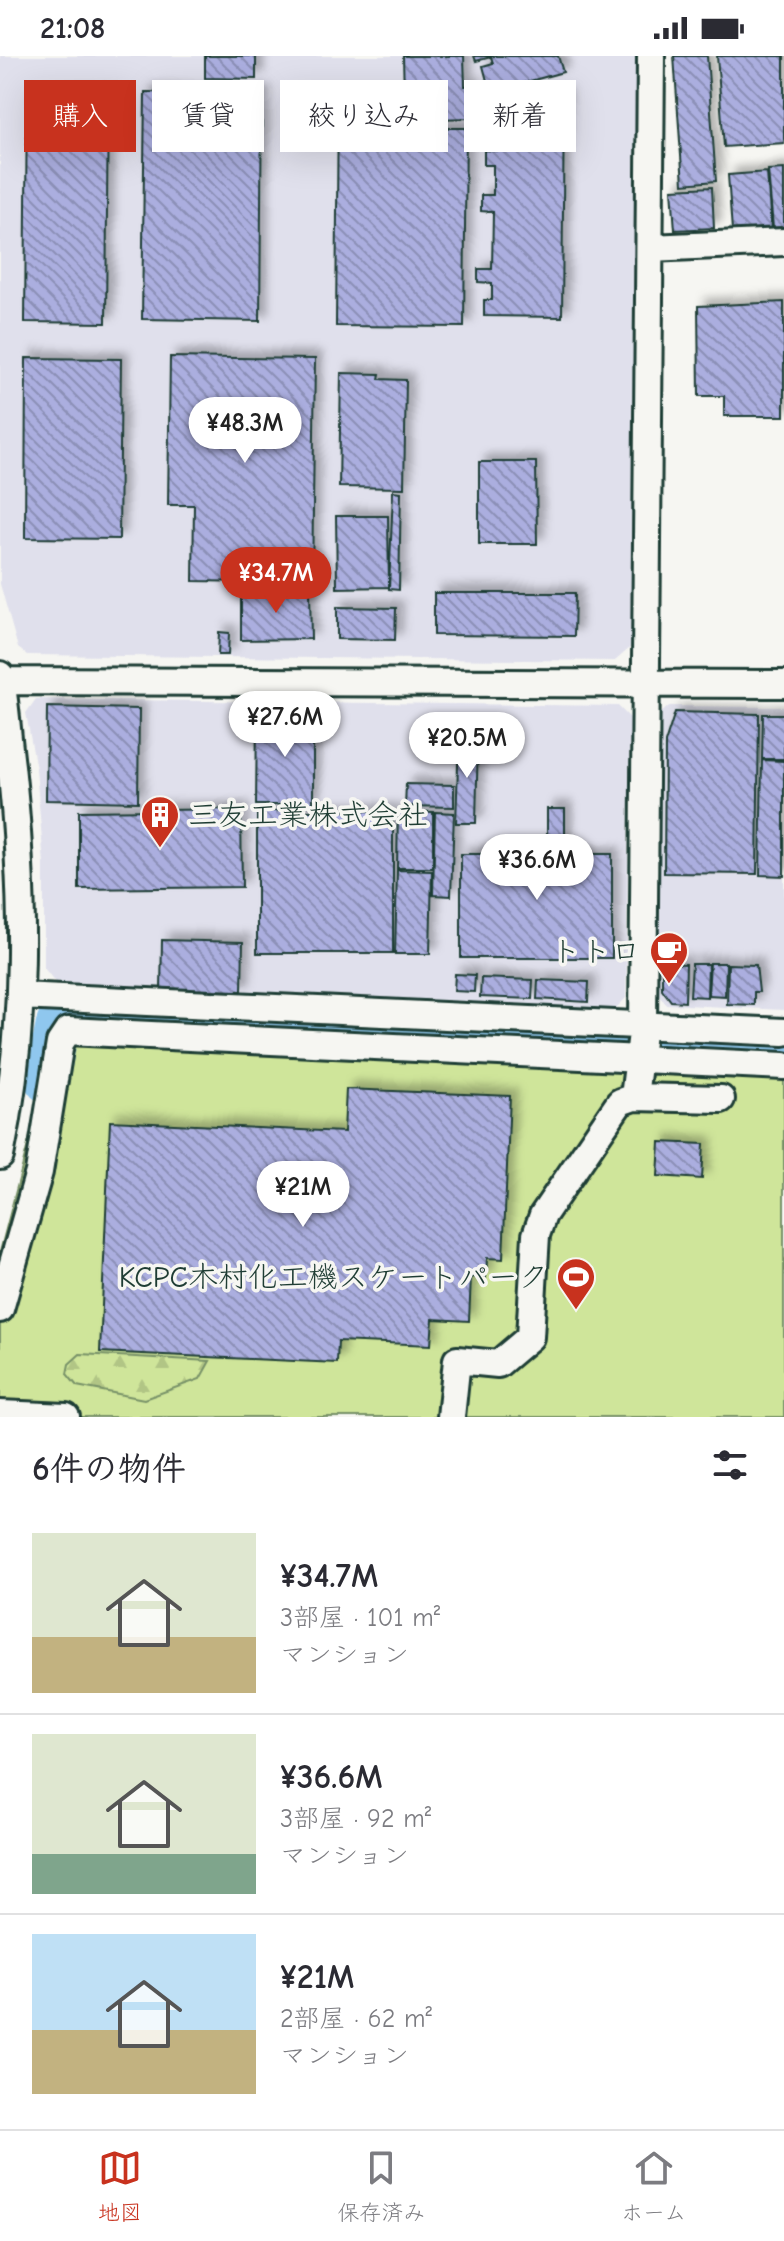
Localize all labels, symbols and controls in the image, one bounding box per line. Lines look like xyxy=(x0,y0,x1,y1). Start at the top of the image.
text: 21:08 xyxy=(40,11,105,46)
chip: 購入 xyxy=(24,80,136,152)
chip: 賃貸 xyxy=(152,80,264,152)
chip: 絞り込み xyxy=(280,80,448,152)
chip: 新着 xyxy=(464,80,576,152)
pin: ¥48.3M xyxy=(180,397,310,465)
text: ¥48.3M xyxy=(207,408,283,438)
pin: ¥34.7M xyxy=(211,547,341,615)
text: ¥34.7M xyxy=(238,558,314,588)
pin: ¥27.6M xyxy=(220,691,350,759)
text: ¥27.6M xyxy=(247,702,323,732)
pin: ¥20.5M xyxy=(402,712,532,780)
text: ¥20.5M xyxy=(427,723,507,753)
building icon: 三友工業株式会社 xyxy=(139,794,181,849)
place label: 三友工業株式会社 xyxy=(188,798,428,833)
pin: ¥36.6M xyxy=(472,834,602,902)
text: ¥36.6M xyxy=(498,845,576,875)
cafe icon: トトロ xyxy=(648,930,690,985)
place label: トトロ xyxy=(551,934,641,969)
pin: ¥21M xyxy=(256,1161,350,1229)
text: ¥21M xyxy=(275,1172,331,1202)
sports icon: KCPC木村化工機スケートパーク xyxy=(555,1256,597,1311)
place label: KCPC木村化工機スケートパーク xyxy=(119,1260,548,1295)
icon: filters xyxy=(708,1443,752,1487)
text: 6件の物件 xyxy=(32,1449,186,1489)
text: ¥34.7M xyxy=(280,1556,378,1596)
icon: home xyxy=(96,1565,192,1661)
text: 3部屋 · 101 m² xyxy=(280,1603,440,1633)
text: マンション xyxy=(280,1640,409,1670)
text: ¥36.6M xyxy=(280,1757,383,1797)
icon: home xyxy=(96,1766,192,1862)
text: 3部屋 · 92 m² xyxy=(280,1804,431,1834)
text: マンション xyxy=(280,1841,409,1871)
text: ¥21M xyxy=(280,1957,354,1997)
icon: home xyxy=(96,1966,192,2062)
text: 2部屋 · 62 m² xyxy=(280,2004,432,2034)
text: マンション xyxy=(280,2041,409,2071)
tab: 地図 xyxy=(98,2146,142,2226)
tab: 保存済み xyxy=(337,2146,425,2226)
tab: ホーム xyxy=(621,2146,686,2226)

